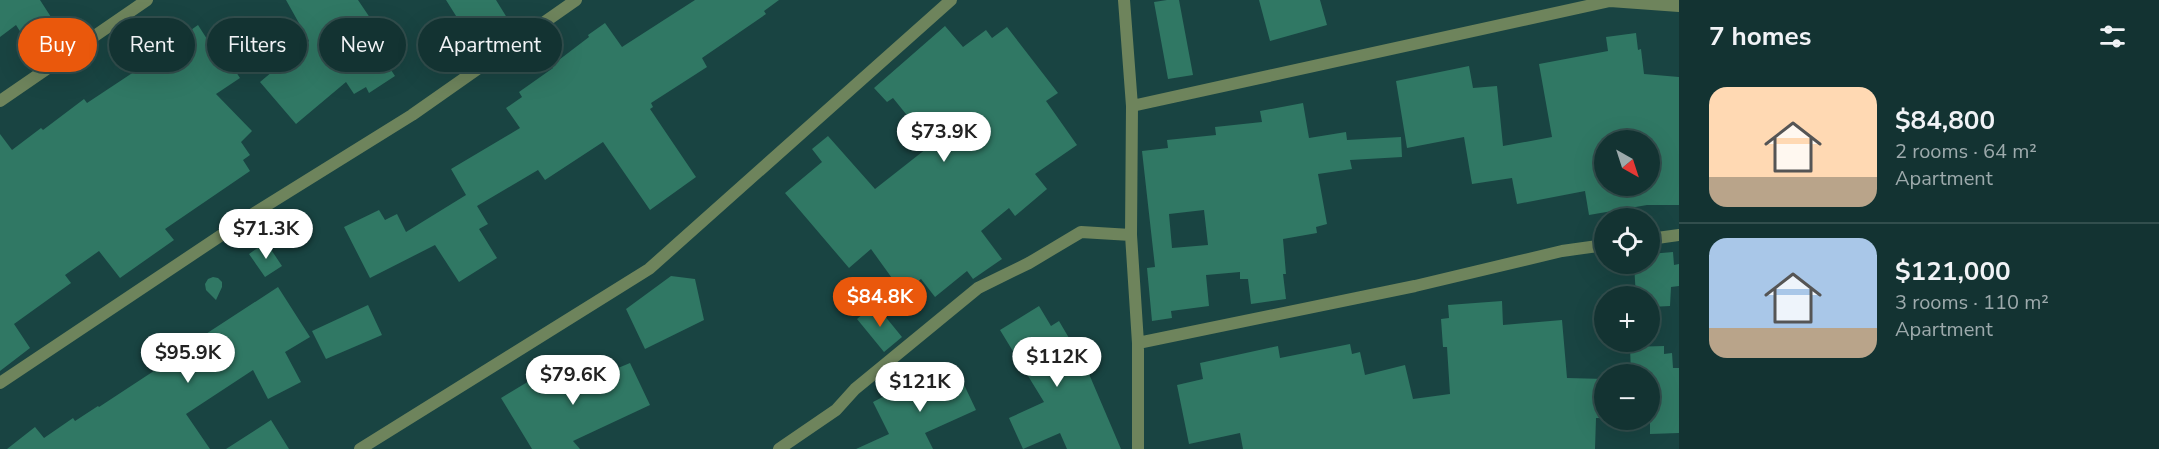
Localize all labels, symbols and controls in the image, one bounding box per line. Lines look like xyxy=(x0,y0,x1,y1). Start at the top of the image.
chip: Buy xyxy=(18,18,97,72)
chip: Rent xyxy=(109,18,195,72)
chip: Filters xyxy=(207,18,307,72)
chip: New xyxy=(319,18,406,72)
chip: Apartment xyxy=(418,18,562,72)
text: 7 homes xyxy=(1709,19,1811,54)
icon: filters xyxy=(2096,20,2129,53)
text: $84,800 xyxy=(1895,103,1995,138)
icon: home xyxy=(1757,111,1829,183)
pin: $73.9K xyxy=(895,112,993,163)
text: $73.9K xyxy=(911,118,977,145)
north arrow xyxy=(1594,130,1660,196)
map controls xyxy=(1594,130,1660,430)
text: 2 rooms · 64 m² xyxy=(1895,138,2037,165)
text: Apartment xyxy=(1895,165,1993,192)
button: locate xyxy=(1594,208,1660,274)
pin: $71.3K xyxy=(217,209,315,260)
text: $71.3K xyxy=(233,215,299,242)
text: $121,000 xyxy=(1895,254,2011,289)
icon: home xyxy=(1757,262,1829,334)
pin: $84.8K xyxy=(831,277,929,328)
text: $84.8K xyxy=(847,283,913,310)
button: + xyxy=(1594,286,1660,352)
text: 3 rooms · 110 m² xyxy=(1895,289,2049,316)
text: Apartment xyxy=(1895,316,1993,343)
pin: $95.9K xyxy=(139,333,237,384)
pin: $112K xyxy=(1015,337,1099,388)
text: $95.9K xyxy=(155,339,221,366)
text: $112K xyxy=(1026,343,1088,370)
pin: $79.6K xyxy=(524,355,622,406)
text: $79.6K xyxy=(540,361,606,388)
pin: $121K xyxy=(878,362,962,413)
button: − xyxy=(1594,364,1660,430)
text: $121K xyxy=(889,368,951,395)

